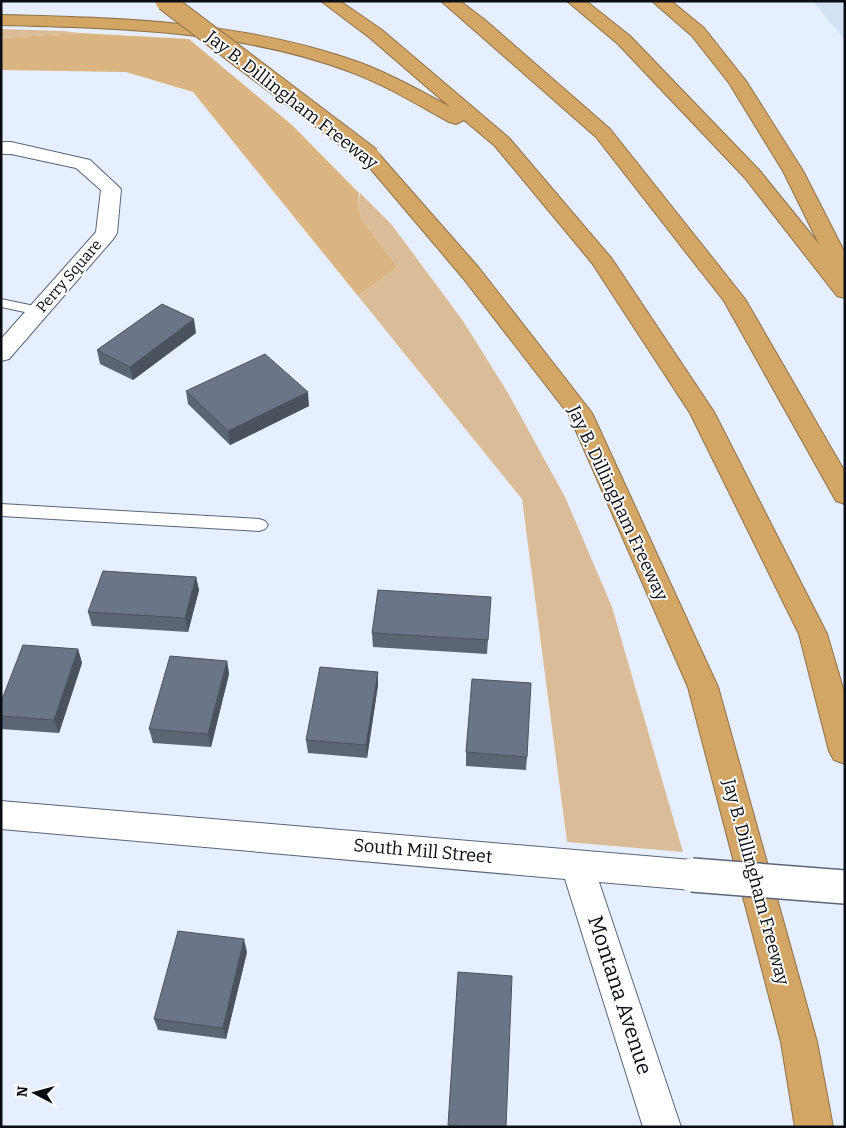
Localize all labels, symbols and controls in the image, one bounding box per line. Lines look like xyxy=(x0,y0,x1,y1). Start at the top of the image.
street label: Jay B. Dillingham Freeway xyxy=(201,25,383,174)
street label: Perry Square xyxy=(33,236,105,316)
street label: Jay B. Dillingham Freeway xyxy=(563,401,673,604)
street label: Jay B. Dillingham Freeway xyxy=(718,776,794,988)
street label: South Mill Street xyxy=(353,834,494,868)
street label: Montana Avenue xyxy=(582,912,658,1078)
north arrow xyxy=(10,1068,60,1118)
text: N xyxy=(14,1085,32,1098)

